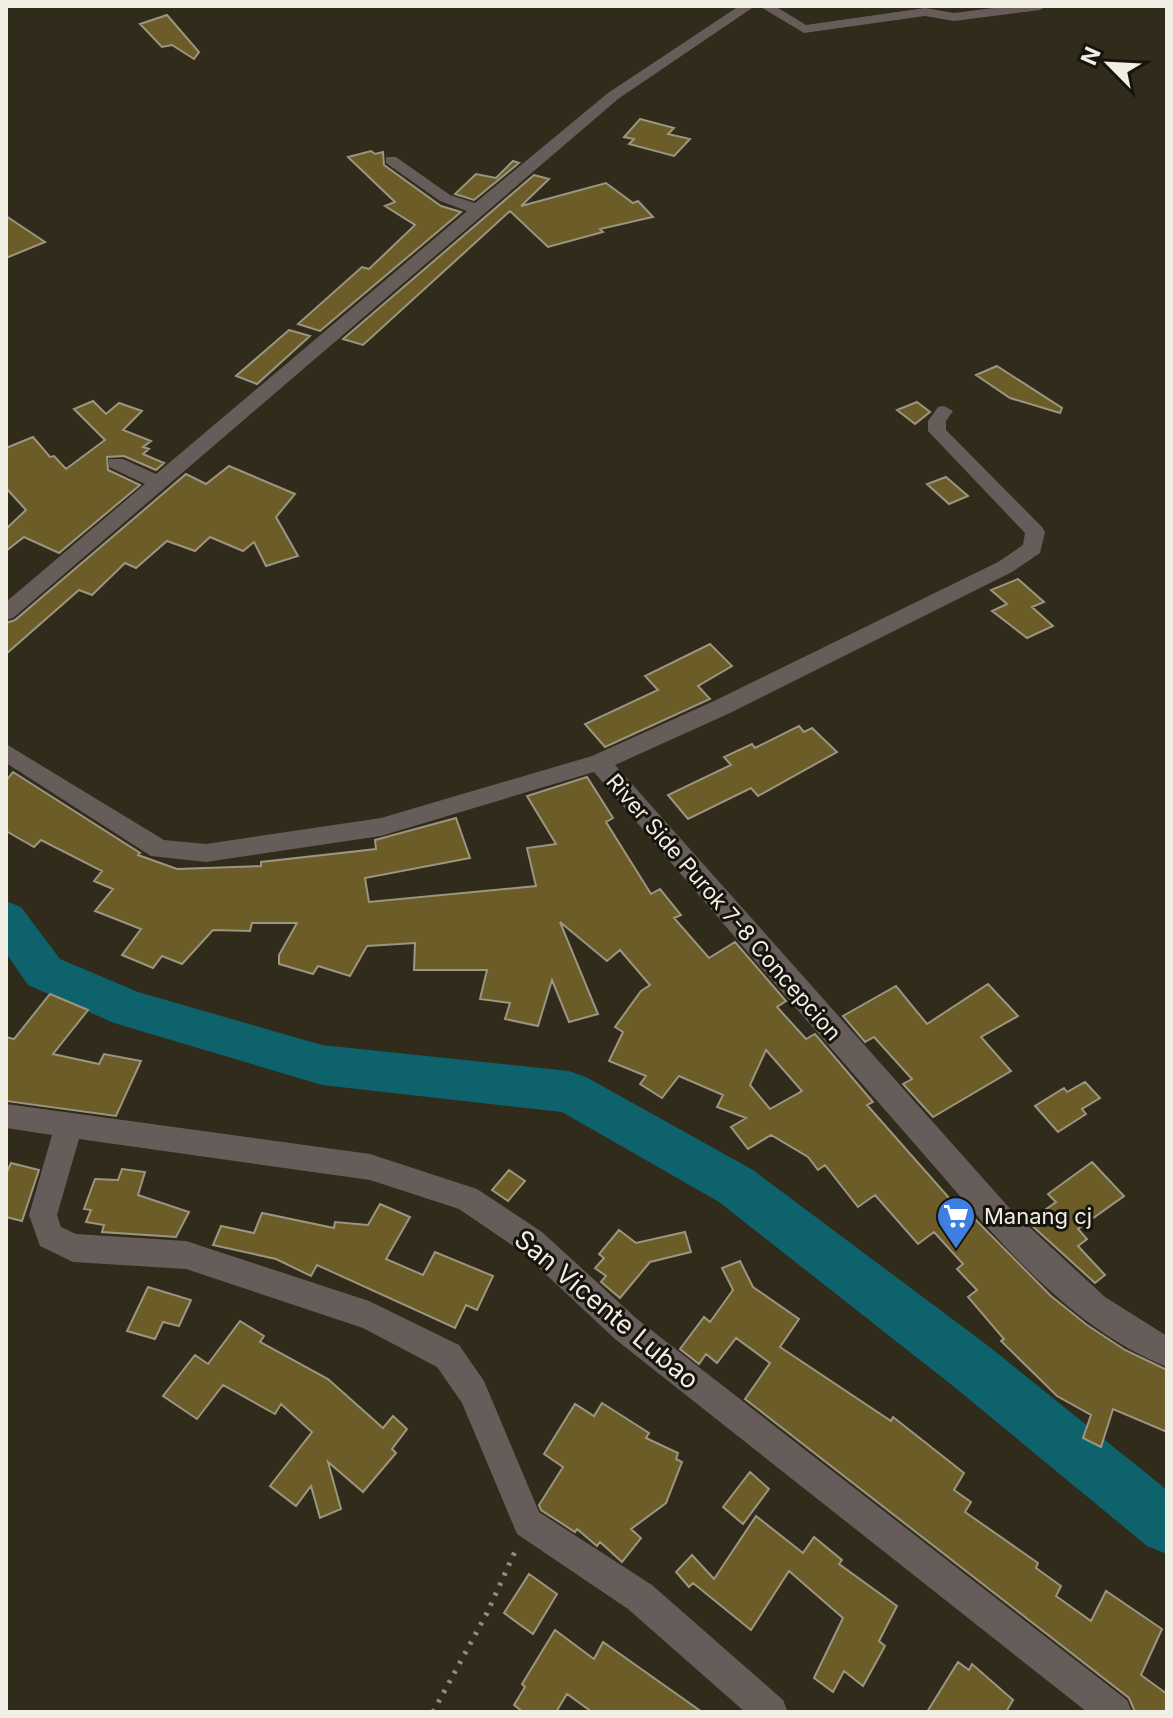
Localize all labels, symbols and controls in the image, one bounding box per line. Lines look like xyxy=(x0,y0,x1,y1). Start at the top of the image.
north arrow xyxy=(1069,24,1149,104)
text: N xyxy=(1075,43,1106,69)
street label: River Side Purok 7-8 Concepcion xyxy=(601,768,847,1046)
supermarket icon: Manang cj xyxy=(935,1195,977,1250)
place label: Manang cj xyxy=(984,1203,1092,1229)
street label: San Vicente Lubao xyxy=(509,1223,705,1395)

